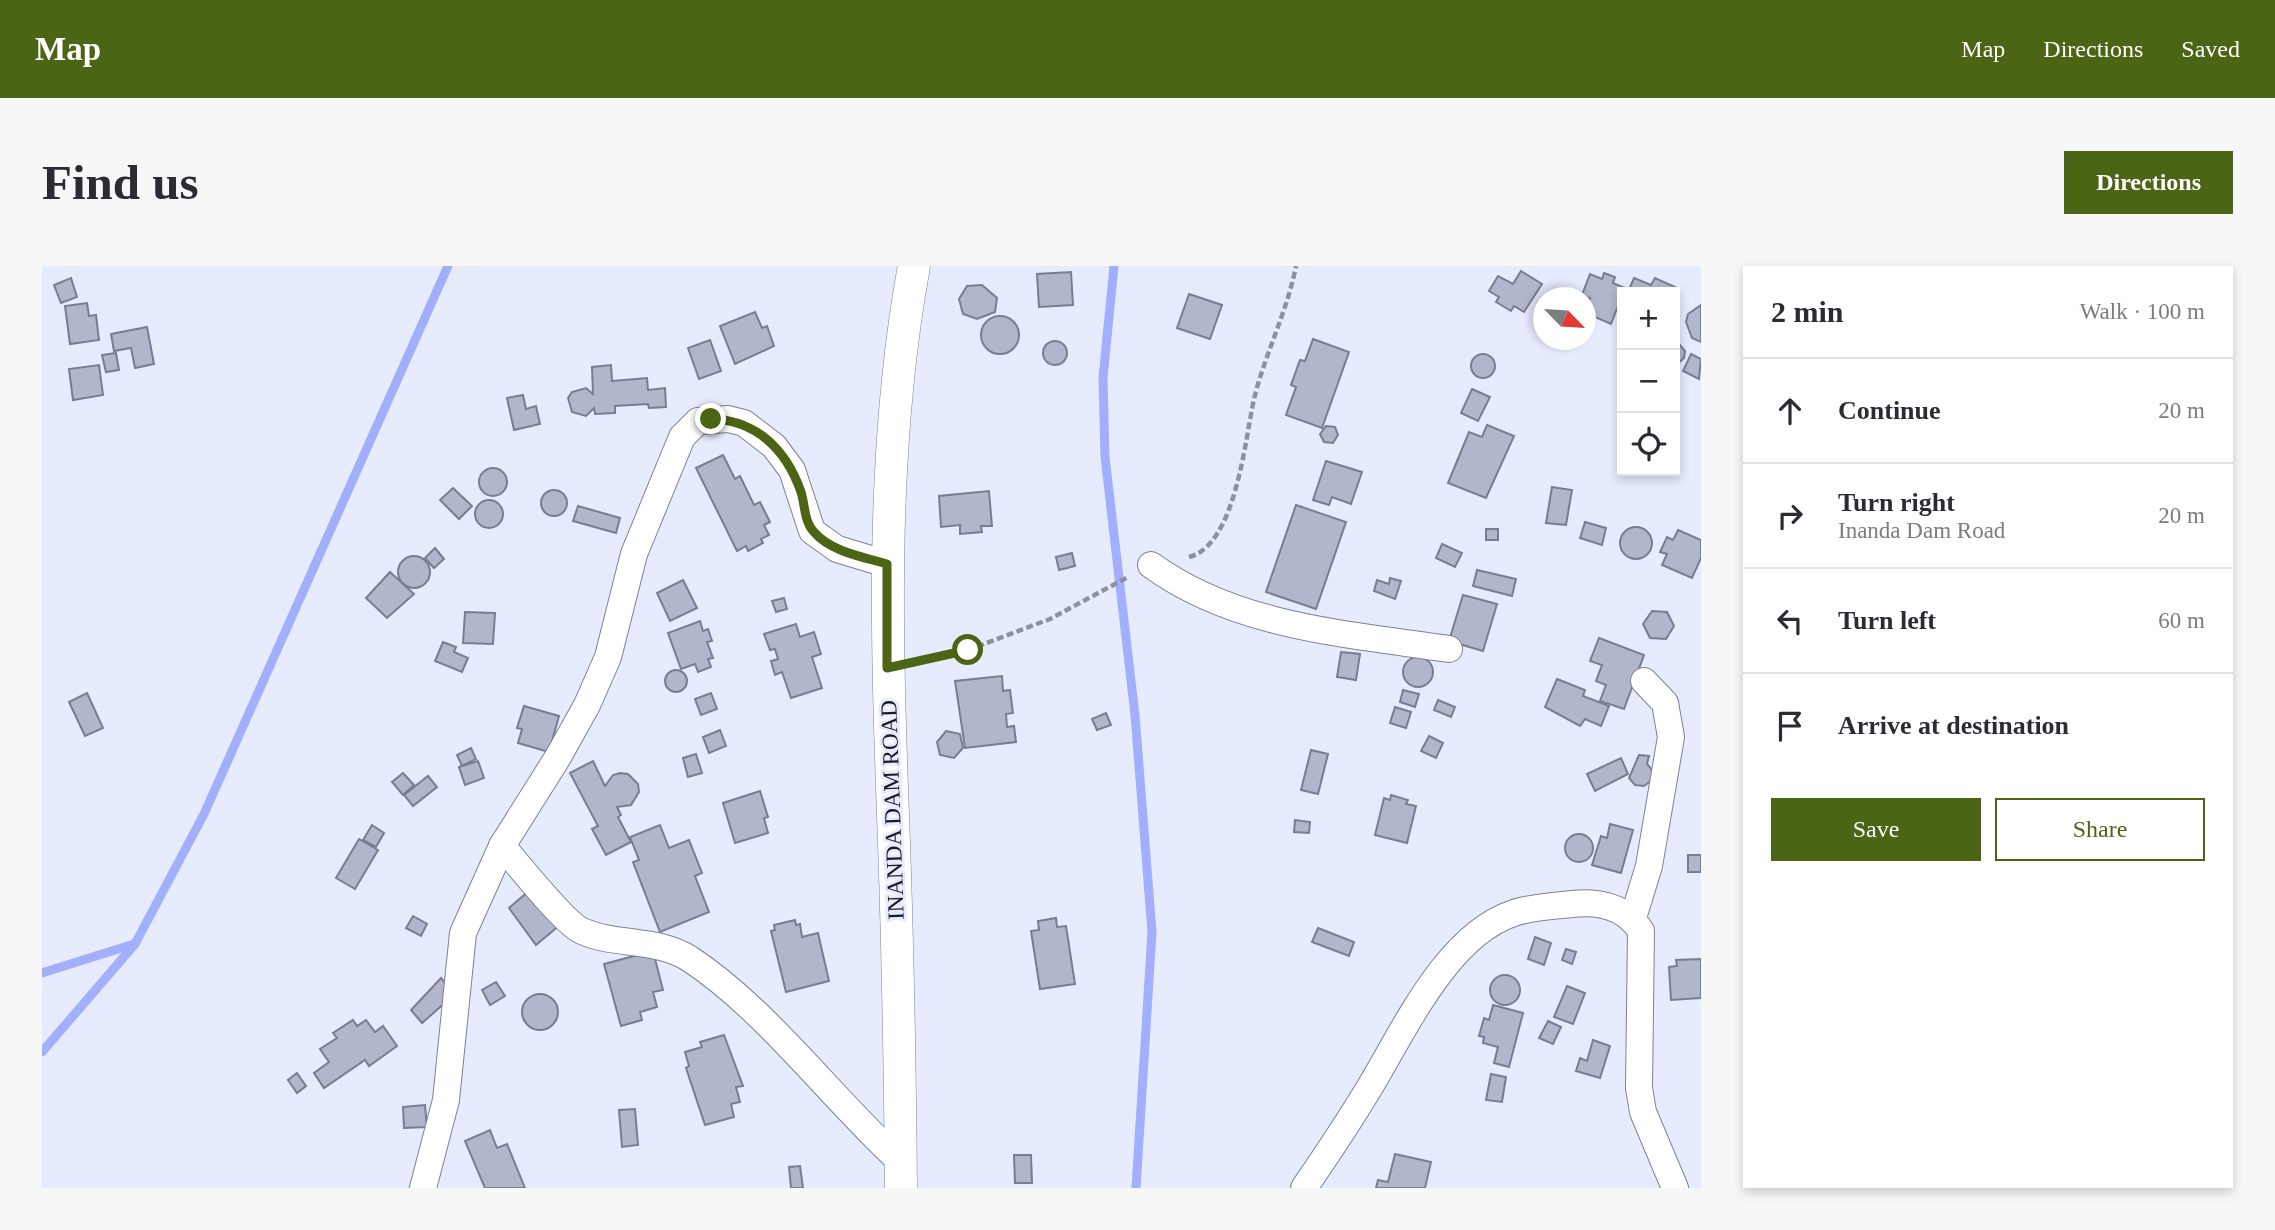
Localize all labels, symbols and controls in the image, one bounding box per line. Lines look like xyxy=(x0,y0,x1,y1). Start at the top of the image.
text: Map xyxy=(35,31,101,67)
text: Map xyxy=(1961,36,2005,62)
text: Directions xyxy=(2043,36,2143,62)
text: Saved xyxy=(2181,36,2240,62)
button: Directions xyxy=(2064,151,2233,214)
text: Find us xyxy=(42,155,199,210)
north arrow xyxy=(1533,287,1596,350)
map controls xyxy=(1617,287,1680,476)
button: + xyxy=(1617,287,1680,350)
text: 2 min xyxy=(1771,295,1844,328)
text: Walk · 100 m xyxy=(2080,299,2205,324)
button: − xyxy=(1617,350,1680,413)
icon: ahead xyxy=(1771,392,1809,430)
text: Continue xyxy=(1838,396,1941,425)
text: 20 m xyxy=(2158,398,2205,423)
route end xyxy=(695,403,726,434)
button: locate xyxy=(1617,413,1680,476)
text: Turn right xyxy=(1838,488,1955,517)
icon: right xyxy=(1771,497,1809,535)
text: 20 m xyxy=(2158,503,2205,528)
text: Inanda Dam Road xyxy=(1838,518,2005,543)
icon: left xyxy=(1771,602,1809,640)
text: Turn left xyxy=(1838,606,1936,635)
text: 60 m xyxy=(2158,608,2205,633)
route start xyxy=(952,634,983,665)
street label: INANDA DAM ROAD xyxy=(876,700,909,920)
icon: arrive xyxy=(1771,707,1809,745)
text: Arrive at destination xyxy=(1838,711,2069,740)
button: Save xyxy=(1771,798,1981,861)
button: Share xyxy=(1995,798,2205,861)

